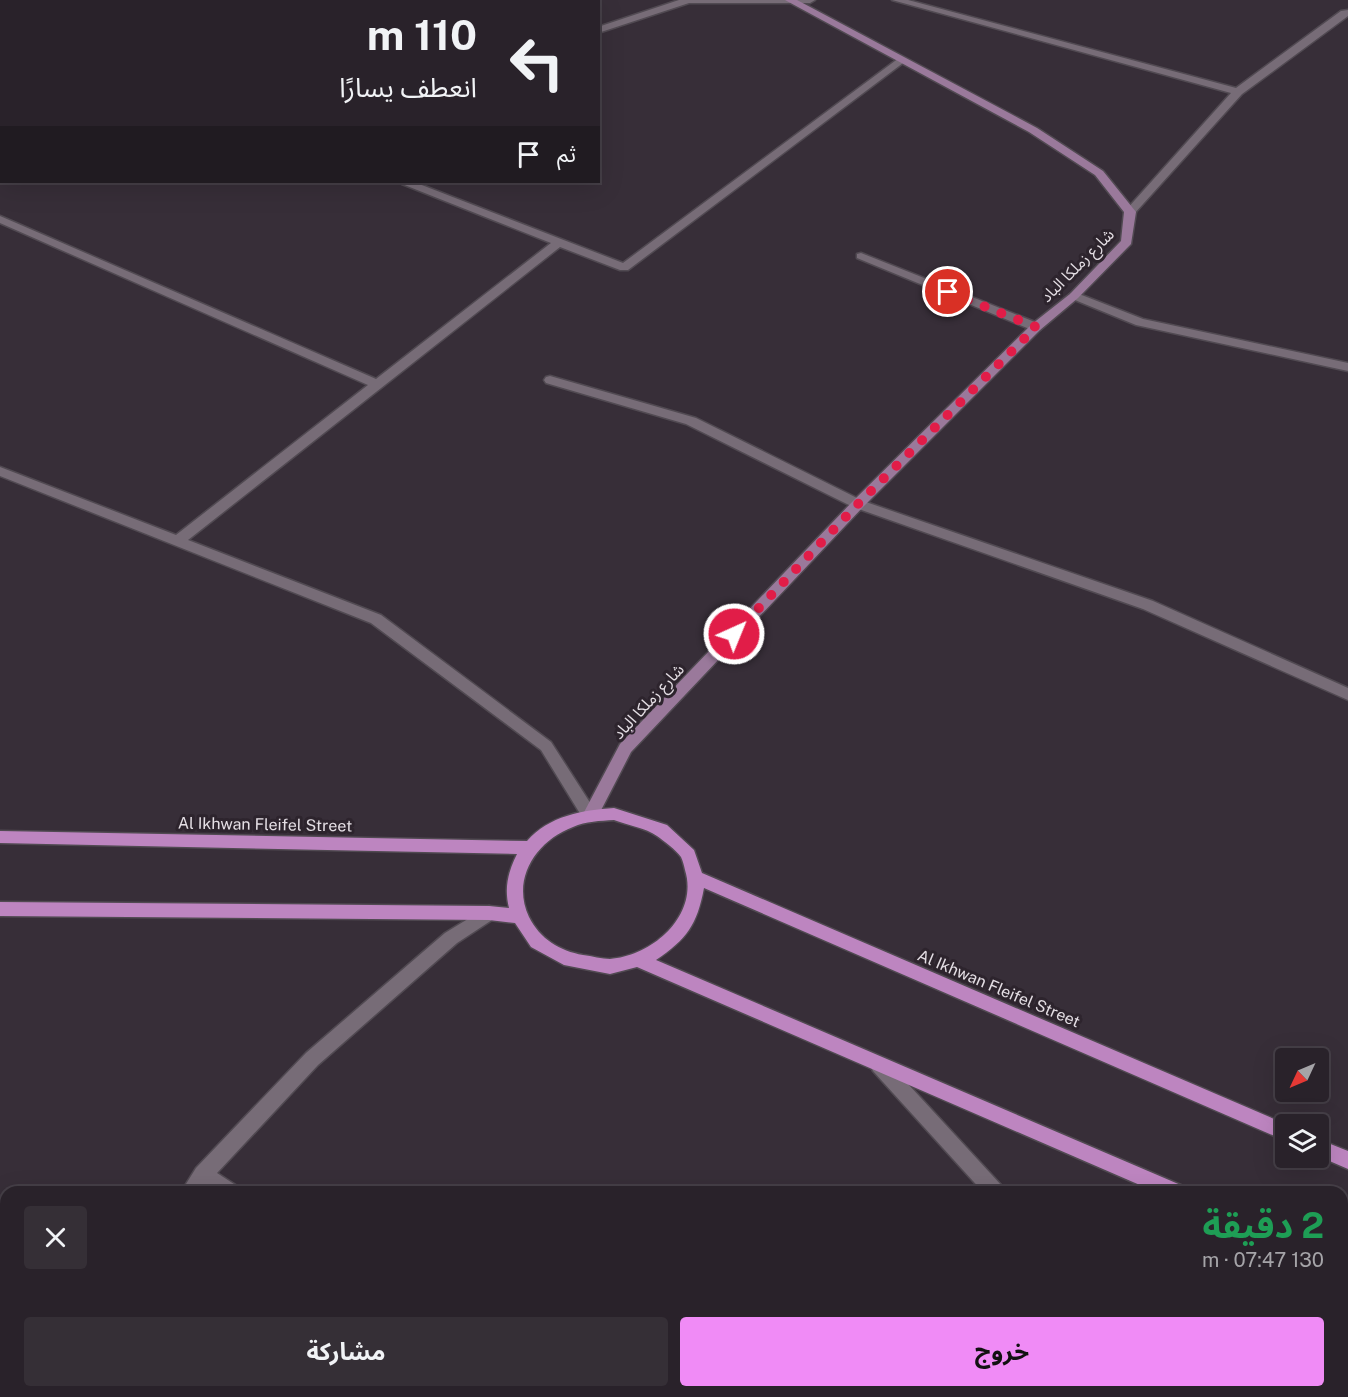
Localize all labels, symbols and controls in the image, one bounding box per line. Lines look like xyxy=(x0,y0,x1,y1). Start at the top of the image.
text: 110 m xyxy=(367,10,477,59)
icon: left xyxy=(498,24,576,102)
text: انعطف يسارًا xyxy=(339,71,477,103)
icon: arrive xyxy=(512,138,545,171)
text: ثم xyxy=(557,141,576,167)
street label: شارع زملكا الباد xyxy=(1037,225,1120,308)
pin xyxy=(922,266,973,317)
icon: arrive xyxy=(931,275,964,308)
position arrow xyxy=(702,602,766,666)
street label: شارع زملكا الباد xyxy=(609,660,690,745)
street label: Al Ikhwan Fleifel Street xyxy=(178,813,352,836)
street label: Al Ikhwan Fleifel Street xyxy=(915,946,1083,1031)
north arrow xyxy=(1275,1048,1329,1102)
map controls xyxy=(1275,1048,1329,1168)
button: layers xyxy=(1275,1114,1329,1168)
text: 2 دقيقة xyxy=(1202,1204,1324,1246)
button: close xyxy=(24,1206,87,1269)
text: 130 m · 07:47 xyxy=(1202,1248,1324,1272)
button: مشاركة xyxy=(24,1317,668,1386)
button: خروج xyxy=(680,1317,1324,1386)

